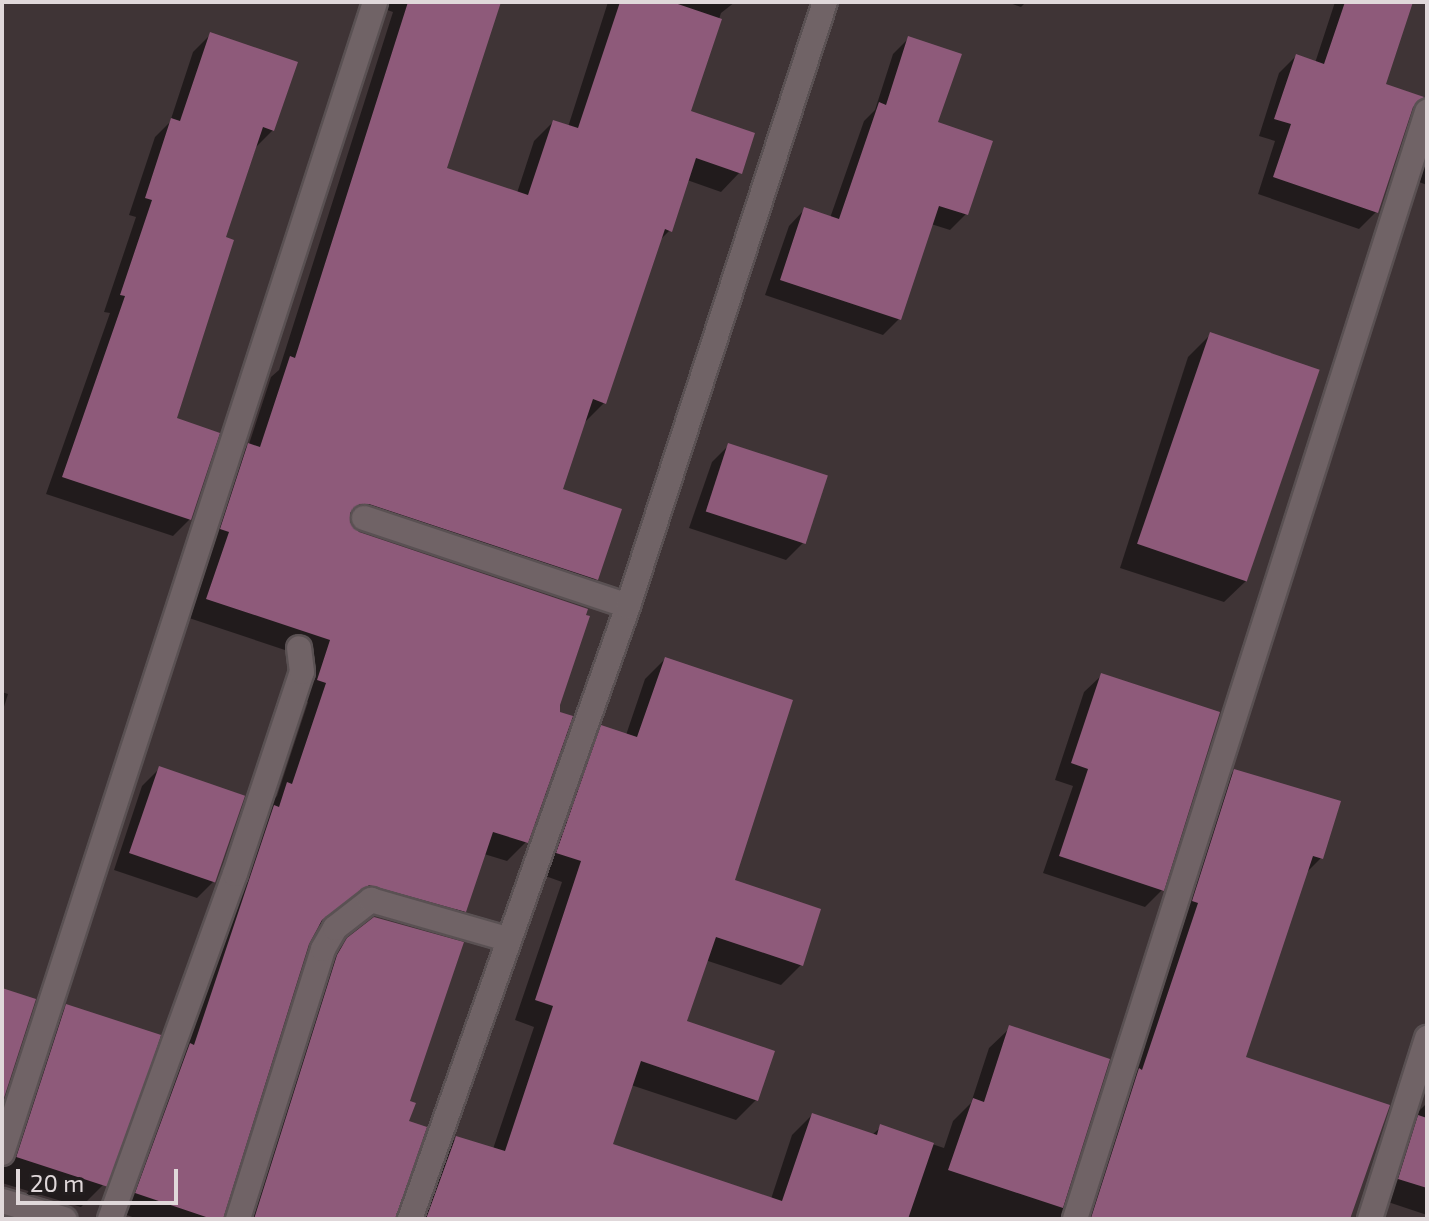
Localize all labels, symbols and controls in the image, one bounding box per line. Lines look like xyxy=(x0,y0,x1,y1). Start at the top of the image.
scale bar xyxy=(20,1153,182,1203)
text: 20 m xyxy=(30,1168,84,1197)

